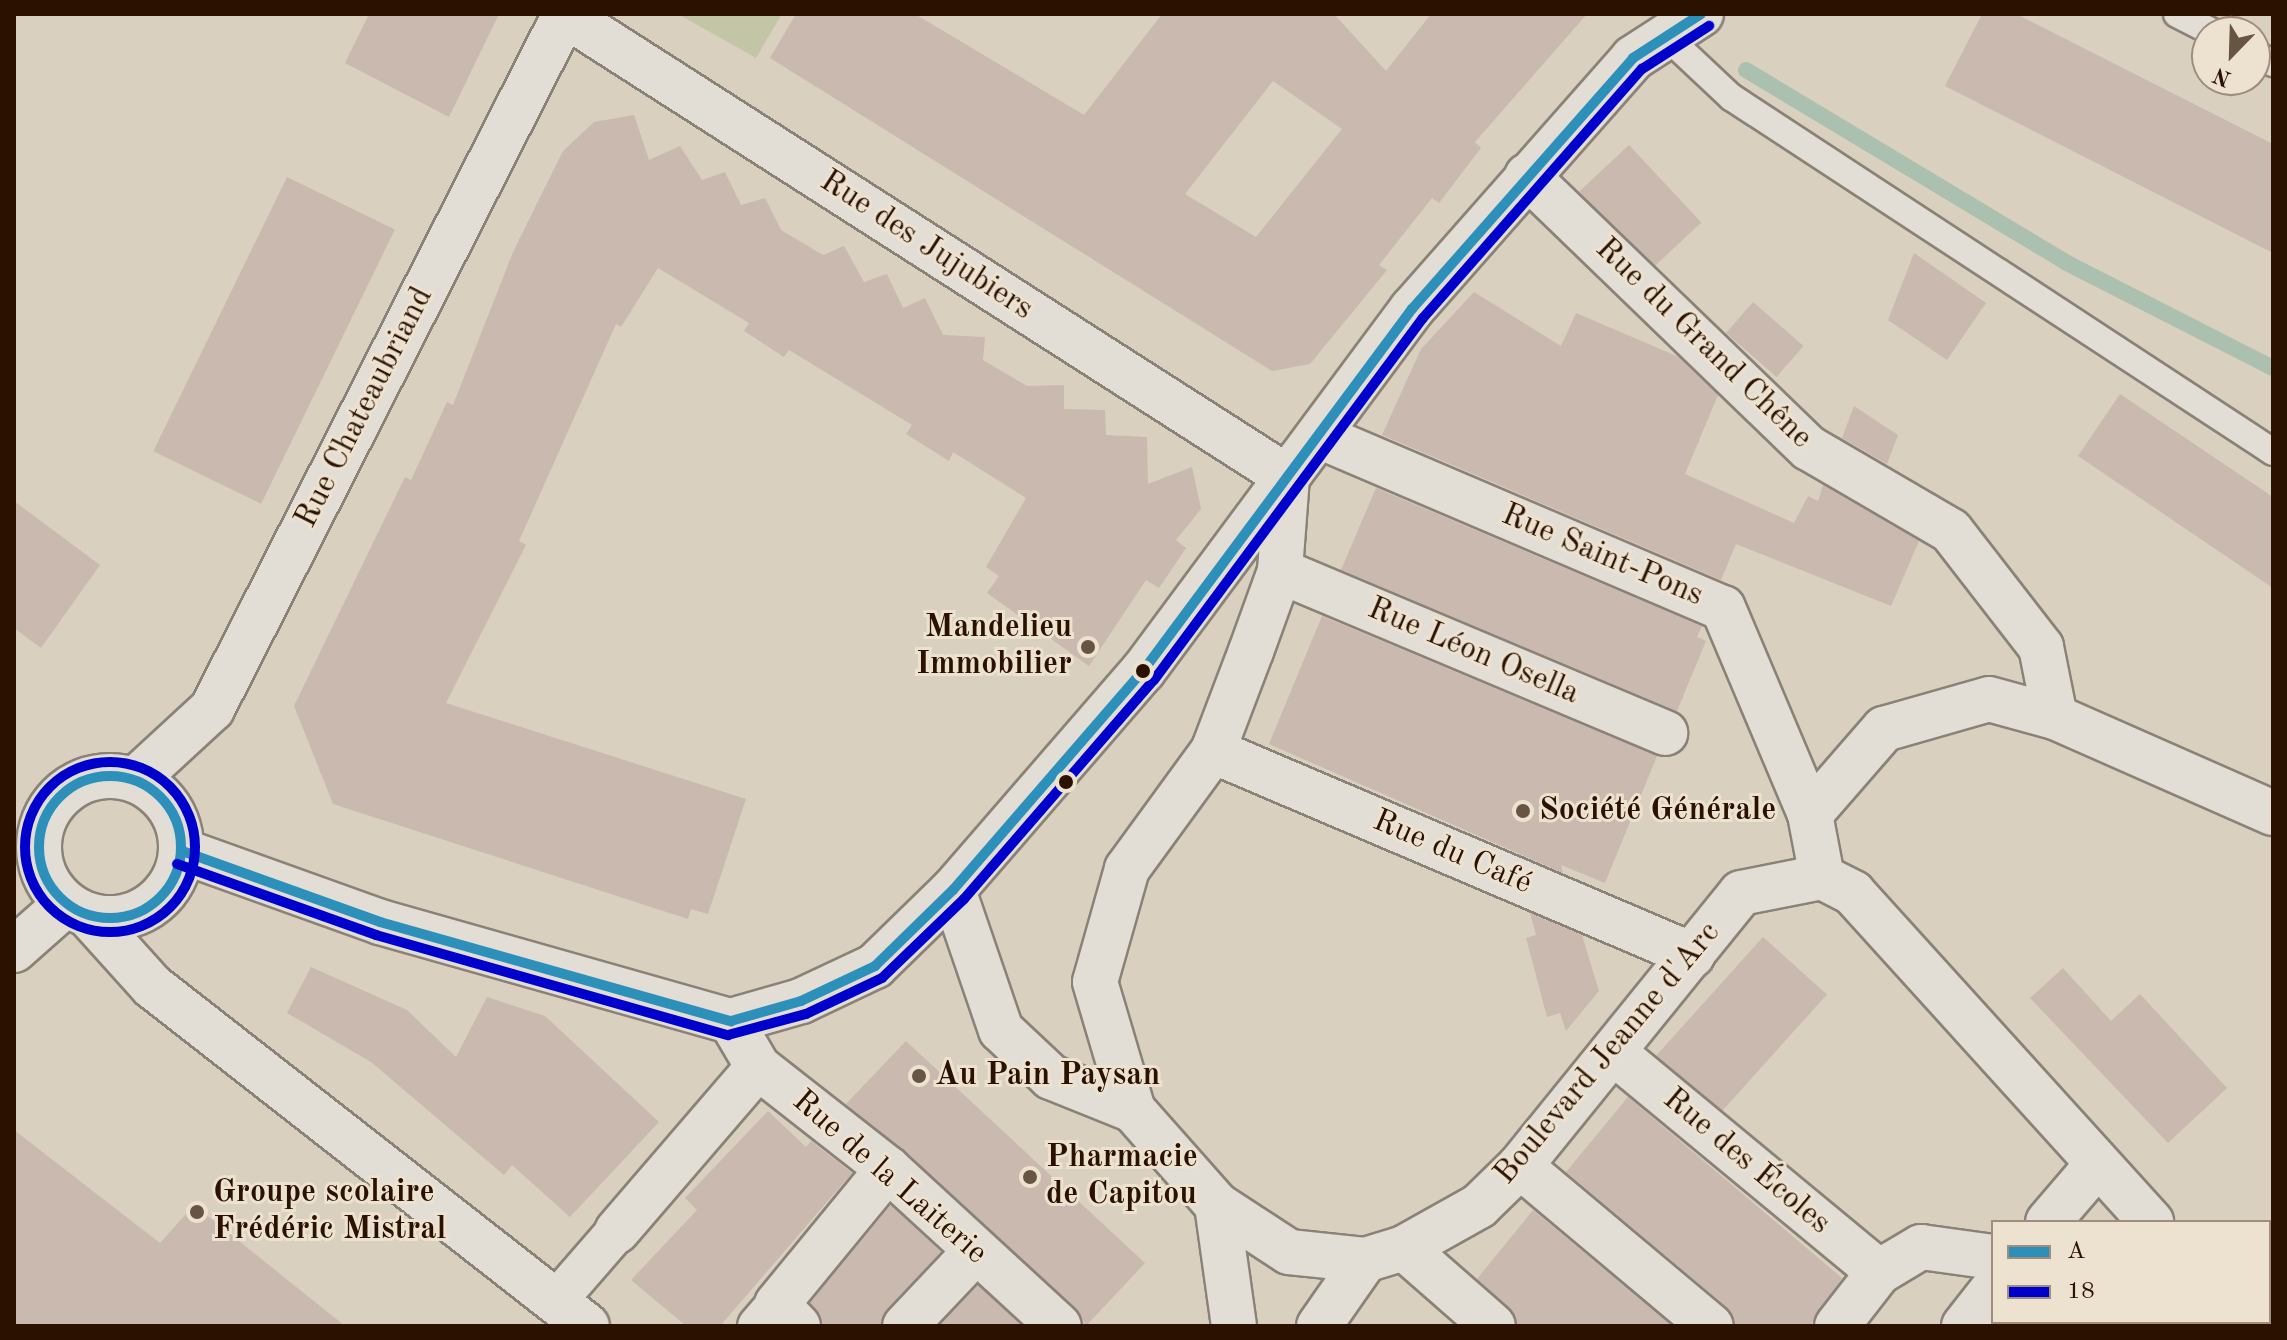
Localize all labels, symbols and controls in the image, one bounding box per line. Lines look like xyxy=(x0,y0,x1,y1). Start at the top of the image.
north arrow xyxy=(2191,16,2271,96)
text: N xyxy=(2210,63,2234,90)
street label: Rue des Jujubiers xyxy=(812,163,1040,329)
street label: Rue du Grand Chêne xyxy=(1586,231,1820,457)
street label: Rue Chateaubriand xyxy=(288,281,442,535)
street label: Rue Saint-Pons xyxy=(1495,496,1709,616)
street label: Rue Léon Osella xyxy=(1361,590,1585,714)
place label: Mandelieu Immobilier xyxy=(916,610,1072,685)
marker: Mandelieu Immobilier xyxy=(1079,638,1097,656)
unlabelled marker xyxy=(1135,663,1151,679)
unlabelled marker xyxy=(1058,774,1074,790)
place label: Société Générale xyxy=(1539,792,1776,830)
street label: Rue du Café xyxy=(1367,802,1537,904)
marker: Société Générale xyxy=(1514,802,1532,820)
street label: Boulevard Jeanne d'Arc xyxy=(1487,915,1729,1193)
place label: Au Pain Paysan xyxy=(935,1057,1160,1095)
marker: Au Pain Paysan xyxy=(910,1067,928,1085)
street label: Rue des Écoles xyxy=(1654,1081,1838,1243)
street label: Rue de la Laiterie xyxy=(784,1083,994,1273)
place label: Pharmacie de Capitou xyxy=(1046,1140,1198,1215)
marker: Pharmacie de Capitou xyxy=(1021,1168,1039,1186)
place label: Groupe scolaire Frédéric Mistral xyxy=(213,1175,446,1250)
marker: Groupe scolaire Frédéric Mistral xyxy=(188,1203,206,1221)
legend xyxy=(1991,1220,2271,1324)
text: A xyxy=(2067,1240,2085,1264)
text: 18 xyxy=(2067,1280,2095,1304)

